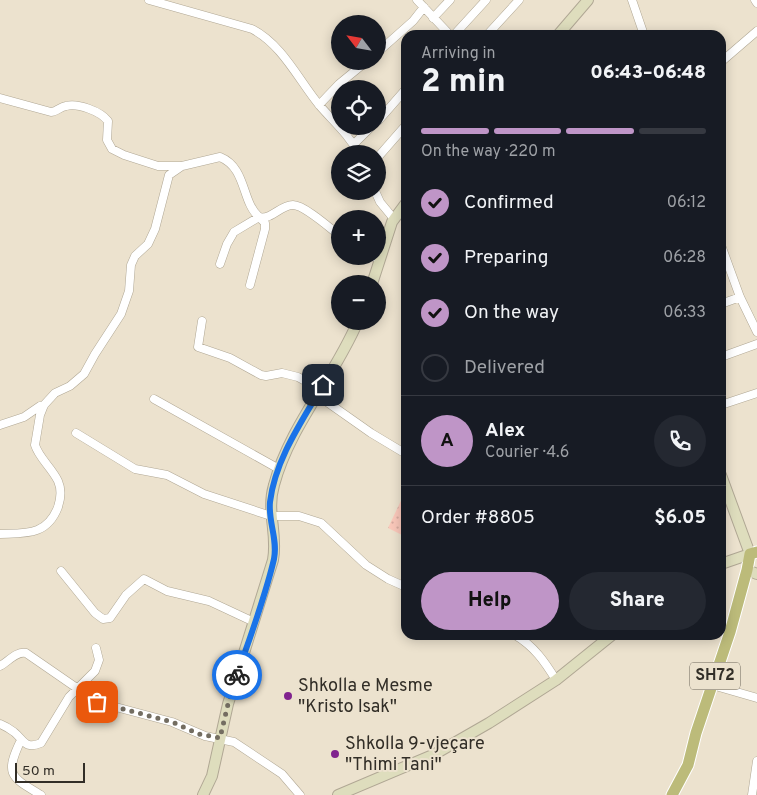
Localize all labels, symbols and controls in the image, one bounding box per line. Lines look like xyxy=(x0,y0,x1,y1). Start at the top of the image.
north arrow xyxy=(331,15,386,70)
map controls xyxy=(331,15,386,330)
text: Arriving in xyxy=(421,44,496,64)
text: 06:43–06:48 xyxy=(590,61,706,85)
text: 2 min xyxy=(421,63,506,103)
button: locate xyxy=(331,80,386,135)
text: On the way · 220 m xyxy=(421,142,556,162)
button: layers xyxy=(331,145,386,200)
icon: check xyxy=(421,189,449,217)
text: Confirmed xyxy=(464,191,554,215)
text: 06:12 xyxy=(667,193,706,213)
button: + xyxy=(331,210,386,265)
icon: check xyxy=(421,244,449,272)
text: Preparing xyxy=(464,246,548,270)
text: 06:28 xyxy=(663,248,706,268)
button: − xyxy=(331,275,386,330)
icon: check xyxy=(421,299,449,327)
text: On the way xyxy=(464,301,559,325)
text: 06:33 xyxy=(663,303,706,323)
text: Delivered xyxy=(464,356,545,380)
pin xyxy=(302,364,344,406)
icon: home xyxy=(309,371,337,399)
button: phone xyxy=(654,415,706,467)
text: Alex xyxy=(485,419,525,443)
text: A xyxy=(440,429,454,453)
text: Courier · 4.6 xyxy=(485,443,569,463)
text: Order #8805 xyxy=(421,506,535,530)
text: $6.05 xyxy=(654,506,706,530)
button: Help xyxy=(421,572,559,630)
button: Share xyxy=(569,572,706,630)
courier xyxy=(212,650,262,700)
icon: bike xyxy=(223,661,251,689)
road number: SH72 xyxy=(690,662,740,689)
place label: Shkolla e Mesme "Kristo Isak" xyxy=(298,675,433,719)
pin xyxy=(76,681,118,723)
icon: bag xyxy=(83,688,111,716)
marker: Shkolla e Mesme "Kristo Isak" xyxy=(282,690,294,702)
place label: Shkolla 9-vjeçare "Thimi Tani" xyxy=(345,733,485,777)
marker: Shkolla 9-vjeçare "Thimi Tani" xyxy=(329,748,341,760)
scale bar xyxy=(15,760,85,783)
text: 50 m xyxy=(22,763,55,780)

